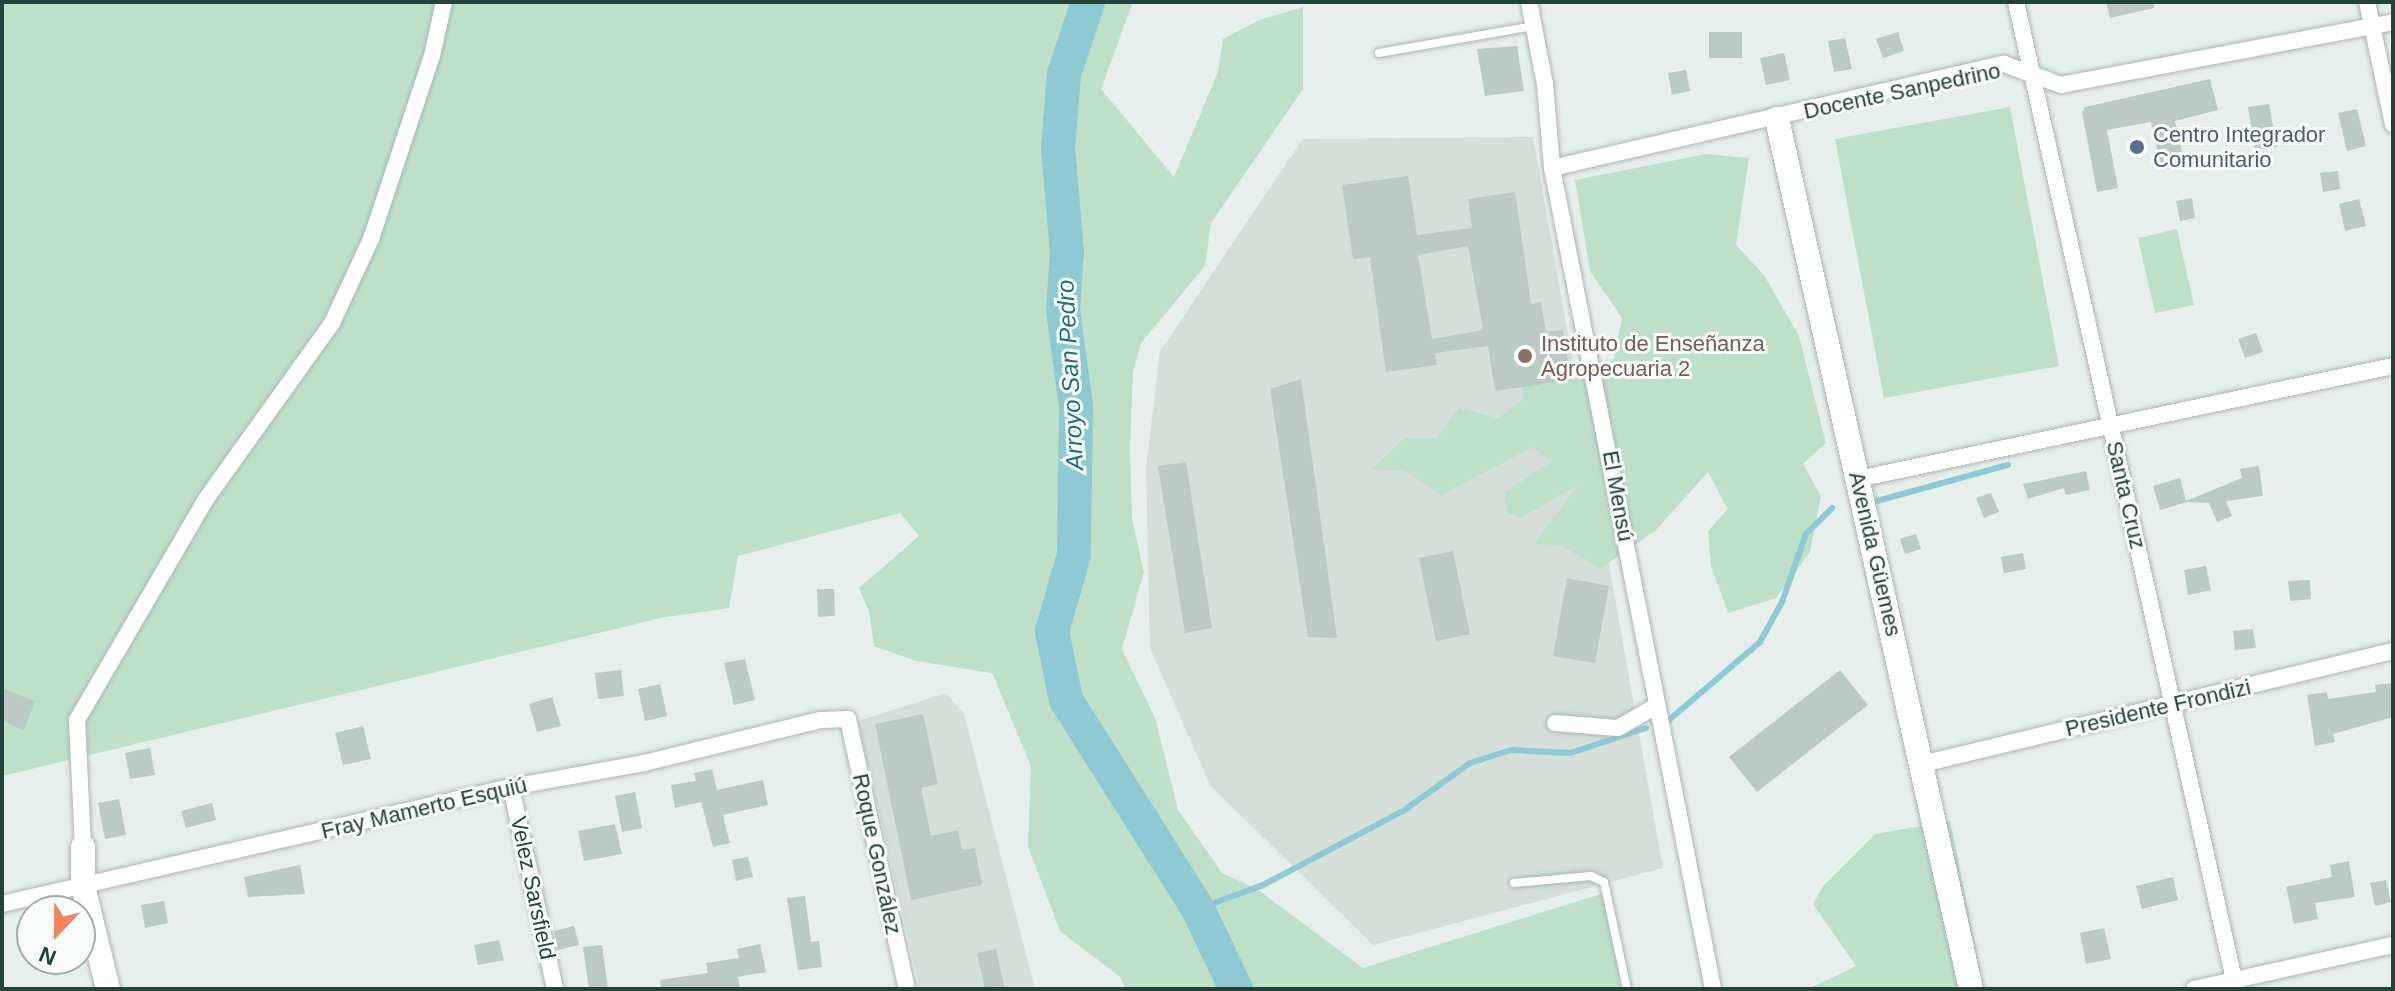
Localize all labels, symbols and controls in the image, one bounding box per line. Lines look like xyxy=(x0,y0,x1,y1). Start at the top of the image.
street label: Docente Sanpedrino xyxy=(1801,57,2003,125)
place label: Centro Integrador Comunitario xyxy=(2153,121,2325,172)
marker: Centro Integrador Comunitario xyxy=(2128,138,2146,156)
water label: Arroyo San Pedro xyxy=(1051,279,1089,471)
place label: Instituto de Enseñanza Agropecuaria 2 xyxy=(1541,330,1765,382)
marker: Instituto de Enseñanza Agropecuaria 2 xyxy=(1516,347,1534,365)
street label: Santa Cruz xyxy=(2101,438,2151,552)
street label: El Mensú xyxy=(1597,449,1639,543)
street label: Avenida Güemes xyxy=(1843,469,1907,639)
street label: Presidente Frondizi xyxy=(2063,674,2253,742)
street label: Fray Mamerto Esquiú xyxy=(319,771,529,845)
street label: Roque González xyxy=(847,771,907,937)
street label: Velez Sarsfield xyxy=(505,814,561,962)
north arrow xyxy=(16,895,96,975)
text: N xyxy=(36,941,60,970)

